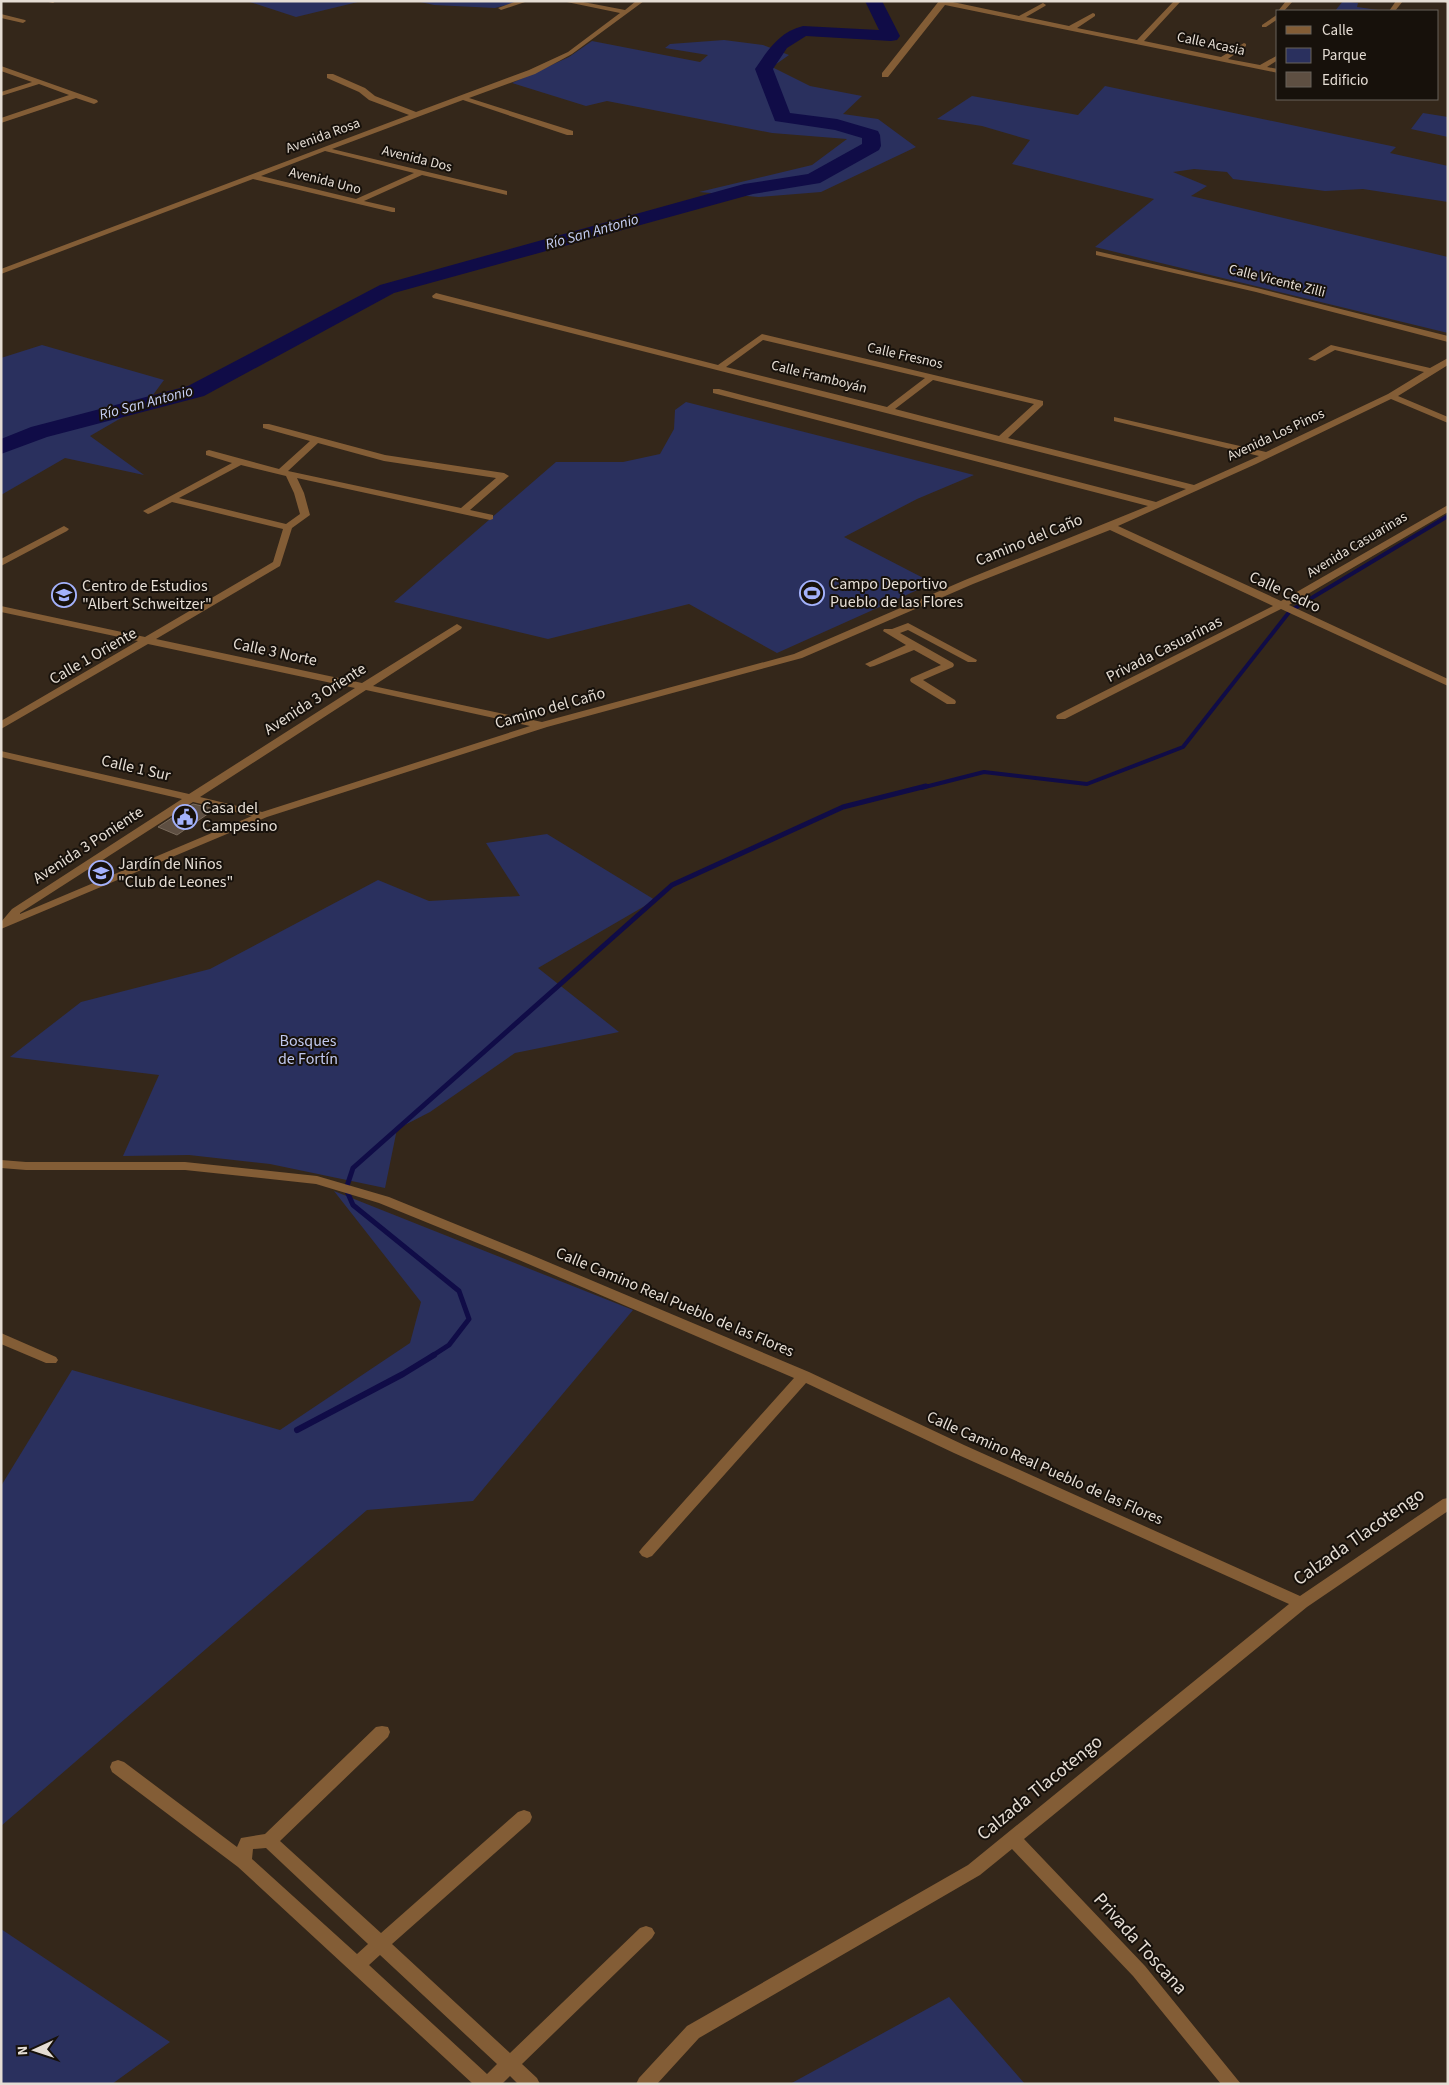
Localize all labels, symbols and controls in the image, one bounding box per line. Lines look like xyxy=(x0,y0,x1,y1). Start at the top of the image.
legend xyxy=(1276,10,1439,100)
text: Calle xyxy=(1322,20,1353,41)
street label: Calle Acasia xyxy=(1175,27,1247,61)
text: Parque xyxy=(1322,45,1366,66)
text: Edificio xyxy=(1322,70,1369,91)
street label: Avenida Rosa xyxy=(283,113,363,159)
street label: Avenida Dos xyxy=(380,141,454,177)
street label: Avenida Uno xyxy=(287,162,363,200)
water label: Río San Antonio xyxy=(543,209,641,255)
street label: Calle Vicente Zilli xyxy=(1226,259,1328,303)
street label: Calle Fresnos xyxy=(865,338,945,374)
street label: Calle Framboyán xyxy=(769,355,869,399)
water label: Río San Antonio xyxy=(97,380,195,426)
street label: Avenida Los Pinos xyxy=(1224,404,1328,466)
street label: Avenida Casuarinas xyxy=(1303,507,1411,583)
street label: Camino del Caño xyxy=(972,508,1086,572)
street label: Calle Cedro xyxy=(1246,566,1324,618)
place label: Campo Deportivo Pueblo de las Flores xyxy=(830,573,964,613)
place label: Centro de Estudios "Albert Schweitzer" xyxy=(82,575,212,615)
sports icon: Campo Deportivo Pueblo de las Flores xyxy=(799,580,825,606)
school or university icon: Centro de Estudios "Albert Schweitzer" xyxy=(51,582,77,608)
street label: Privada Casuarinas xyxy=(1102,610,1226,688)
street label: Calle 1 Oriente xyxy=(45,622,141,690)
street label: Calle 3 Norte xyxy=(231,632,319,672)
street label: Avenida 3 Oriente xyxy=(260,658,370,740)
street label: Camino del Caño xyxy=(492,682,608,734)
street label: Calle 1 Sur xyxy=(99,749,173,787)
place label: Casa del Campesino xyxy=(202,797,277,837)
street label: Avenida 3 Poniente xyxy=(28,801,148,889)
public building icon: Casa del Campesino xyxy=(172,804,198,830)
place label: Jardín de Niños "Club de Leones" xyxy=(118,853,233,893)
school or university icon: Jardín de Niños "Club de Leones" xyxy=(88,860,114,886)
park label: Bosques de Fortín xyxy=(278,1030,338,1070)
street label: Calle Camino Real Pueblo de las Flores xyxy=(553,1242,798,1362)
street label: Calle Camino Real Pueblo de las Flores xyxy=(923,1406,1167,1530)
street label: Calzada Tlacotengo xyxy=(1288,1482,1430,1592)
street label: Calzada Tlacotengo xyxy=(971,1729,1109,1847)
street label: Privada Toscana xyxy=(1087,1887,1193,2001)
north arrow xyxy=(10,2025,60,2075)
text: N xyxy=(13,2045,33,2056)

